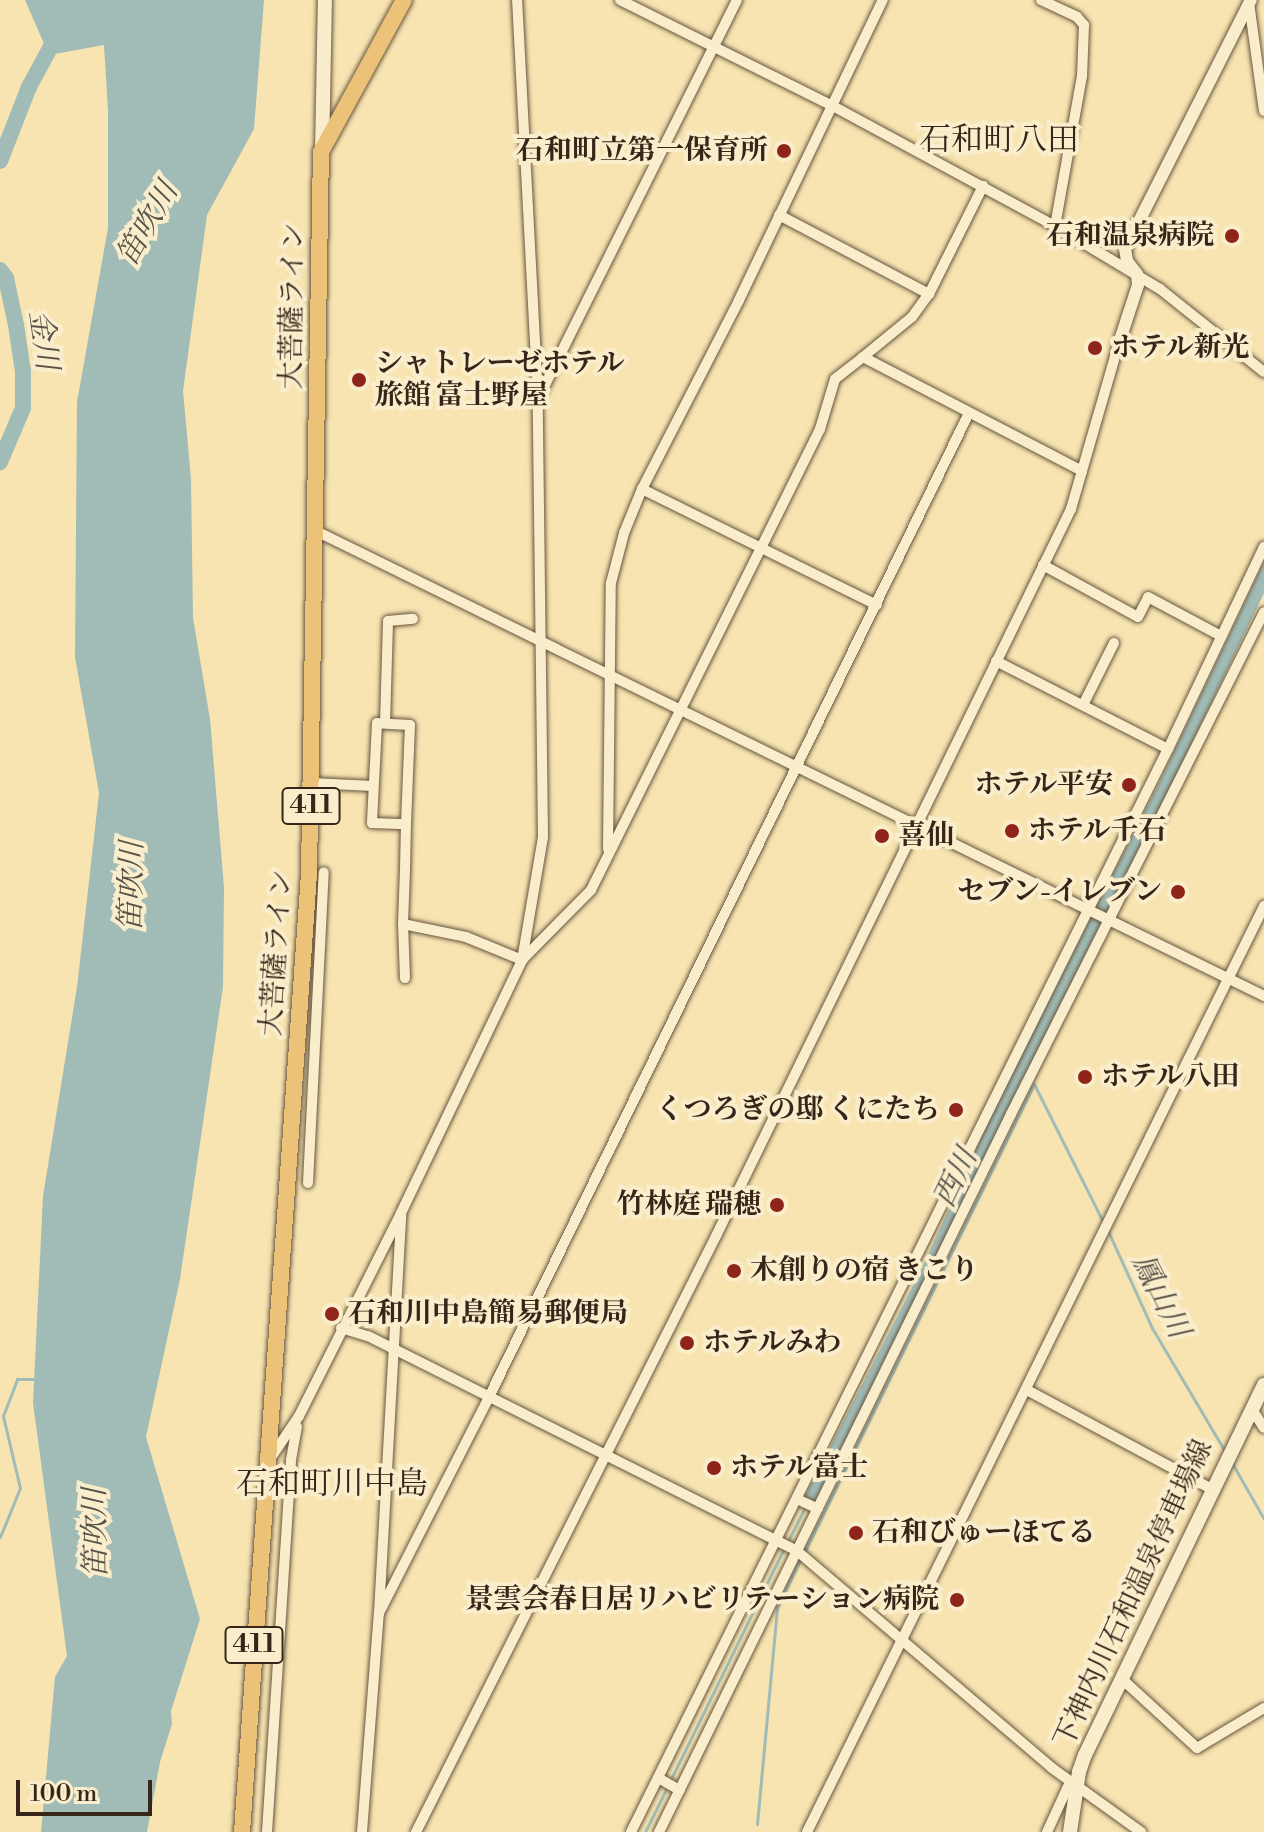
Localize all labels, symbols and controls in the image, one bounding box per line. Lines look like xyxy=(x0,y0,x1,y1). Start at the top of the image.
district label: 石和町八田 xyxy=(919,121,1079,159)
place label: 石和町立第一保育所 xyxy=(516,134,768,168)
marker: 石和町立第一保育所 xyxy=(775,142,793,160)
water label: 笛吹川 xyxy=(110,176,186,272)
place label: 石和温泉病院 xyxy=(1046,219,1214,253)
street label: 大菩薩ライン xyxy=(275,222,311,390)
marker: 石和温泉病院 xyxy=(1221,225,1243,247)
water label: 金川 xyxy=(21,308,65,372)
place label: ホテル新光 xyxy=(1111,331,1251,365)
marker: ホテル新光 xyxy=(1086,339,1104,357)
place label: シャトレーゼホテル 旅館 富士野屋 xyxy=(375,347,627,413)
marker: シャトレーゼホテル 旅館 富士野屋 xyxy=(350,371,368,389)
place label: ホテル平安 xyxy=(973,768,1113,802)
marker: ホテル平安 xyxy=(1120,776,1138,794)
road number: 411 xyxy=(281,784,341,828)
place label: ホテル千石 xyxy=(1028,814,1168,848)
place label: 喜仙 xyxy=(898,819,954,853)
marker: ホテル千石 xyxy=(1003,822,1021,840)
marker: 喜仙 xyxy=(873,827,891,845)
water label: 笛吹川 xyxy=(113,841,151,931)
street label: 大菩薩ライン xyxy=(254,868,300,1038)
place label: セブン-イレブン xyxy=(955,875,1162,909)
marker: セブン-イレブン xyxy=(1169,883,1187,901)
place label: ホテル八田 xyxy=(1101,1060,1241,1094)
marker: ホテル八田 xyxy=(1076,1068,1094,1086)
place label: くつろぎの邸 くにたち xyxy=(656,1093,940,1127)
marker: くつろぎの邸 くにたち xyxy=(947,1101,965,1119)
water label: 西川 xyxy=(927,1143,985,1213)
place label: 竹林庭 瑞穂 xyxy=(617,1188,761,1222)
marker: 竹林庭 瑞穂 xyxy=(768,1196,786,1214)
water label: 鳳山川 xyxy=(1124,1248,1196,1344)
place label: 木創りの宿 きこり xyxy=(750,1254,978,1288)
marker: 木創りの宿 きこり xyxy=(725,1262,743,1280)
place label: 石和川中島簡易郵便局 xyxy=(348,1297,628,1331)
marker: 石和川中島簡易郵便局 xyxy=(323,1305,341,1323)
place label: ホテルみわ xyxy=(703,1326,843,1360)
marker: ホテルみわ xyxy=(678,1334,696,1352)
street label: 下神内川石和温泉停車場線 xyxy=(1048,1435,1220,1753)
place label: ホテル富士 xyxy=(730,1451,870,1485)
marker: ホテル富士 xyxy=(705,1459,723,1477)
district label: 石和町川中島 xyxy=(236,1465,428,1503)
water label: 笛吹川 xyxy=(77,1488,115,1578)
place label: 石和びゅーほてる xyxy=(872,1516,1096,1550)
marker: 石和びゅーほてる xyxy=(847,1524,865,1542)
place label: 景雲会春日居リハビリテーション病院 xyxy=(463,1583,939,1617)
marker: 景雲会春日居リハビリテーション病院 xyxy=(946,1589,968,1611)
road number: 411 xyxy=(224,1623,284,1667)
scale bar xyxy=(20,1764,156,1814)
text: 100 m xyxy=(30,1779,97,1809)

